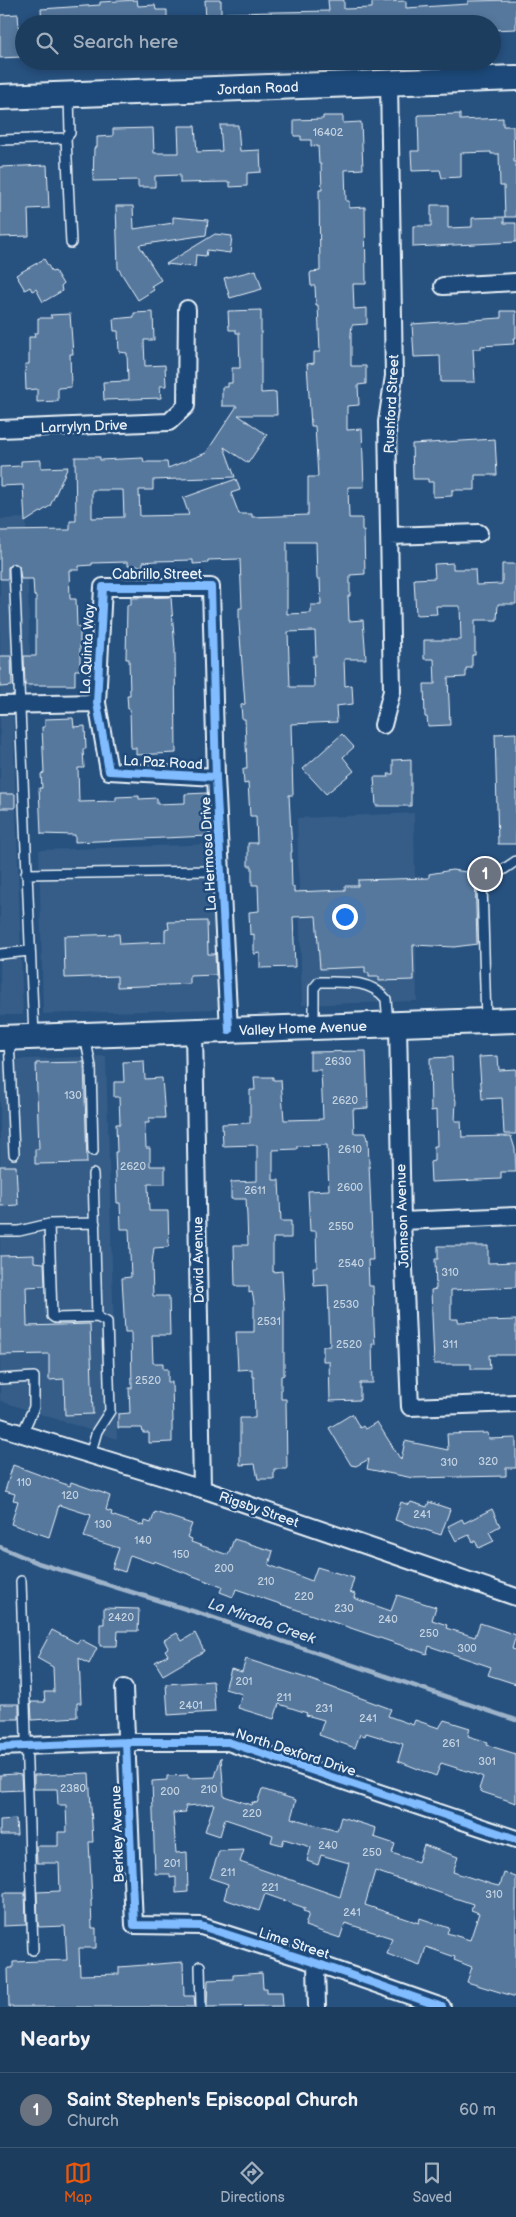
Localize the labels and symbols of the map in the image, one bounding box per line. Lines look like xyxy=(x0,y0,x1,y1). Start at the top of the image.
street label: Jordan Road xyxy=(217,79,299,98)
house number: 16402 xyxy=(313,126,344,139)
street label: Rushford Street xyxy=(380,353,403,454)
street label: Larrylyn Drive xyxy=(40,416,128,437)
street label: Cabrillo Street xyxy=(112,566,203,583)
street label: La Quinta Way xyxy=(77,603,98,695)
street label: La Paz Road xyxy=(123,752,203,773)
street label: La Hermosa Drive xyxy=(197,797,220,911)
pin: 1 xyxy=(469,855,501,893)
your location xyxy=(332,904,358,930)
street label: Valley Home Avenue xyxy=(239,1018,367,1039)
house number: 2630 xyxy=(325,1055,352,1068)
house number: 130 xyxy=(64,1089,82,1102)
house number: 2620 xyxy=(332,1094,359,1107)
house number: 2610 xyxy=(338,1143,362,1156)
house number: 2620 xyxy=(120,1160,147,1173)
street label: Johnson Avenue xyxy=(392,1164,413,1268)
house number: 2600 xyxy=(337,1181,364,1194)
house number: 2611 xyxy=(244,1184,266,1197)
street label: David Avenue xyxy=(189,1216,208,1303)
house number: 2550 xyxy=(328,1220,354,1233)
house number: 2540 xyxy=(338,1257,365,1270)
house number: 310 xyxy=(441,1266,459,1279)
house number: 2530 xyxy=(333,1298,360,1311)
house number: 2531 xyxy=(257,1315,281,1328)
house number: 2520 xyxy=(336,1338,362,1351)
house number: 311 xyxy=(442,1338,458,1351)
house number: 2520 xyxy=(135,1374,161,1387)
house number: 320 xyxy=(478,1455,498,1468)
house number: 310 xyxy=(440,1456,458,1469)
house number: 110 xyxy=(17,1476,32,1489)
street label: Rigsby Street xyxy=(217,1488,302,1531)
house number: 120 xyxy=(61,1489,79,1502)
house number: 241 xyxy=(413,1508,431,1521)
house number: 130 xyxy=(94,1518,112,1531)
house number: 140 xyxy=(134,1534,152,1547)
house number: 150 xyxy=(172,1548,190,1561)
house number: 200 xyxy=(214,1562,234,1575)
house number: 210 xyxy=(257,1575,275,1588)
house number: 220 xyxy=(294,1590,314,1603)
water label: La Mirada Creek xyxy=(206,1594,319,1649)
house number: 230 xyxy=(334,1602,354,1615)
house number: 2420 xyxy=(108,1611,135,1624)
house number: 240 xyxy=(378,1613,398,1626)
house number: 250 xyxy=(419,1627,439,1640)
house number: 300 xyxy=(457,1642,477,1655)
house number: 201 xyxy=(235,1675,253,1688)
house number: 211 xyxy=(277,1691,291,1704)
house number: 2401 xyxy=(179,1699,203,1712)
house number: 231 xyxy=(315,1702,333,1715)
house number: 241 xyxy=(359,1712,377,1725)
street label: North Dexford Drive xyxy=(234,1725,358,1780)
house number: 261 xyxy=(442,1737,460,1750)
house number: 301 xyxy=(478,1755,496,1768)
house number: 2380 xyxy=(60,1782,86,1795)
house number: 210 xyxy=(200,1783,218,1796)
street label: Berkley Avenue xyxy=(107,1785,128,1883)
house number: 200 xyxy=(160,1785,180,1798)
house number: 220 xyxy=(242,1807,262,1820)
house number: 240 xyxy=(318,1839,338,1852)
house number: 250 xyxy=(362,1846,382,1859)
house number: 201 xyxy=(163,1857,181,1870)
house number: 211 xyxy=(221,1866,235,1879)
house number: 221 xyxy=(261,1881,279,1894)
house number: 310 xyxy=(485,1888,503,1901)
house number: 241 xyxy=(343,1906,361,1919)
street label: Lime Street xyxy=(256,1924,332,1963)

